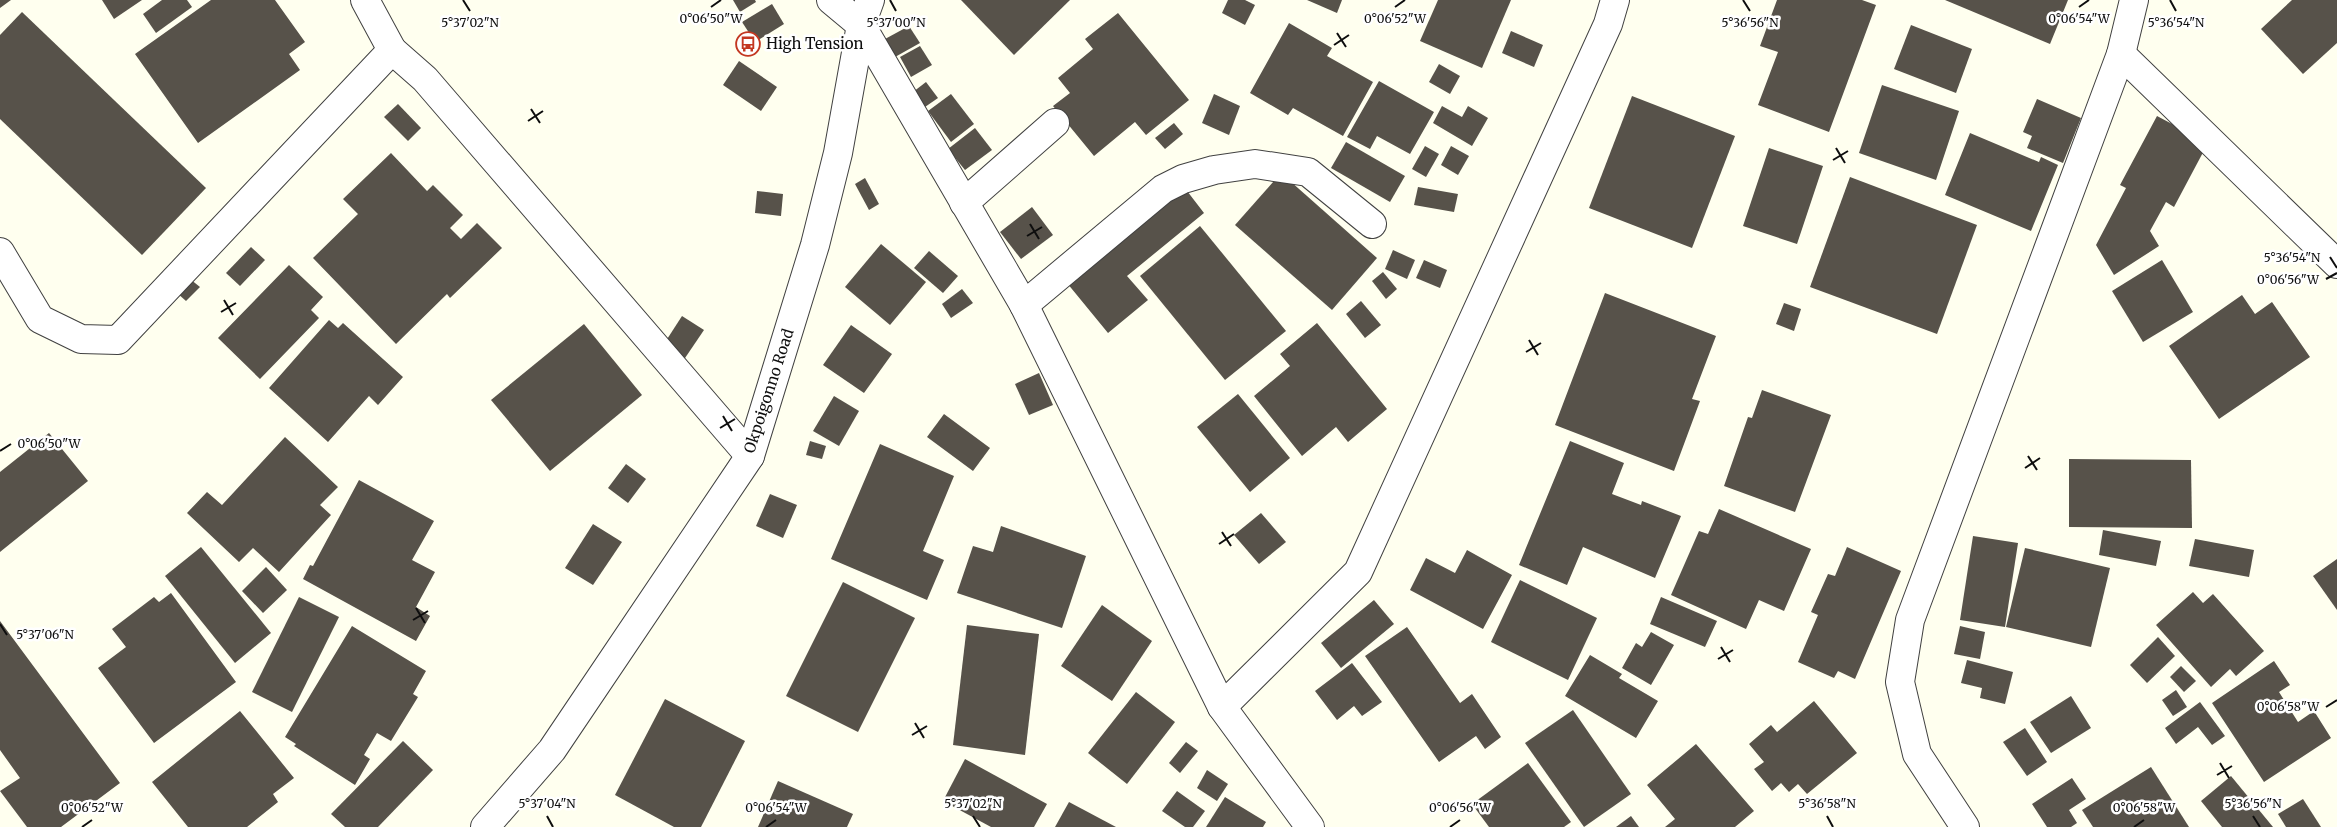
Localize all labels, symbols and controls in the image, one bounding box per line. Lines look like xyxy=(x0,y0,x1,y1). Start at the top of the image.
text: 0°06'50"W xyxy=(679,11,744,26)
text: 0°06'52"W xyxy=(1364,11,1427,26)
text: 0°06'54"W xyxy=(2048,11,2111,26)
text: 5°37'02"N xyxy=(441,15,500,30)
text: 5°37'00"N xyxy=(867,15,926,30)
text: 5°36'56"N xyxy=(1722,15,1779,30)
text: 5°36'54"N xyxy=(2148,15,2205,30)
bus stop icon: High Tension xyxy=(735,31,761,57)
place label: High Tension xyxy=(766,34,863,53)
text: 5°36'54"N xyxy=(2264,250,2321,265)
text: 0°06'56"W xyxy=(2257,272,2320,287)
street label: Okpoigonno Road xyxy=(739,326,798,455)
text: 0°06'50"W xyxy=(17,436,82,451)
text: 5°37'06"N xyxy=(16,627,75,642)
text: 0°06'58"W xyxy=(2257,699,2320,714)
text: 5°37'04"N xyxy=(518,796,576,811)
text: 5°37'02"N xyxy=(944,796,1003,811)
text: 5°36'58"N xyxy=(1798,796,1856,811)
text: 5°36'56"N xyxy=(2225,796,2282,811)
text: 0°06'52"W xyxy=(61,800,124,815)
text: 0°06'54"W xyxy=(745,800,808,815)
text: 0°06'56"W xyxy=(1429,800,1492,815)
text: 0°06'58"W xyxy=(2113,800,2176,815)

